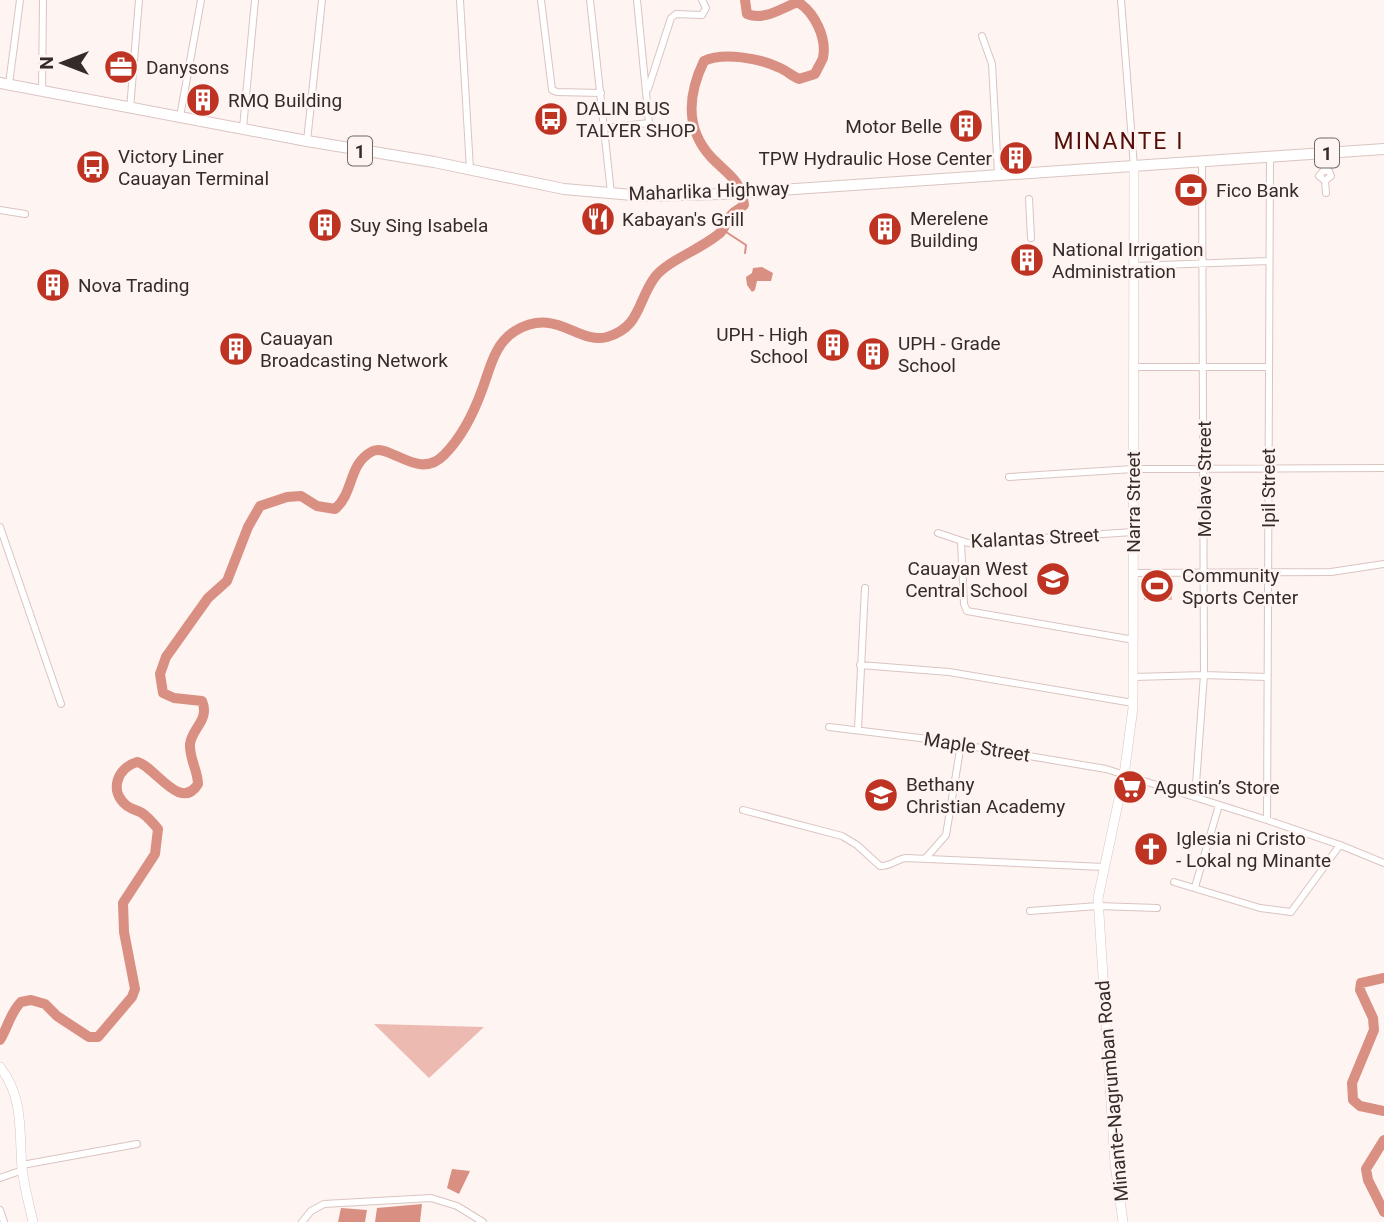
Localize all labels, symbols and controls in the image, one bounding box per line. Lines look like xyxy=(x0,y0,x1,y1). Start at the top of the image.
north arrow xyxy=(28,28,98,98)
office icon: Danysons xyxy=(102,48,140,86)
text: N xyxy=(35,56,58,70)
place label: Danysons xyxy=(146,56,229,79)
building icon: RMQ Building xyxy=(184,81,222,119)
place label: RMQ Building xyxy=(228,89,342,112)
place label: DALIN BUS TALYER SHOP xyxy=(576,97,696,142)
bus stop icon: DALIN BUS TALYER SHOP xyxy=(532,100,570,138)
building icon: Motor Belle xyxy=(947,107,985,145)
place label: Motor Belle xyxy=(845,115,942,138)
district label: MINANTE I xyxy=(1054,128,1184,155)
road number: 1 xyxy=(348,136,372,166)
road number: 1 xyxy=(1315,138,1339,168)
building icon: TPW Hydraulic Hose Center xyxy=(997,139,1035,177)
place label: Victory Liner Cauayan Terminal xyxy=(118,145,269,190)
place label: TPW Hydraulic Hose Center xyxy=(759,147,993,170)
bus stop icon: Victory Liner Cauayan Terminal xyxy=(74,148,112,186)
bank icon: Fico Bank xyxy=(1172,171,1210,209)
street label: Maharlika Highway xyxy=(628,177,790,205)
place label: Fico Bank xyxy=(1216,179,1299,202)
restaurant icon: Kabayan's Grill xyxy=(579,200,617,238)
building icon: Suy Sing Isabela xyxy=(306,206,344,244)
place label: Merelene Building xyxy=(910,207,988,252)
place label: Kabayan's Grill xyxy=(622,208,744,231)
building icon: Merelene Building xyxy=(866,210,904,248)
place label: Suy Sing Isabela xyxy=(350,214,488,237)
place label: National Irrigation Administration xyxy=(1052,238,1204,283)
building icon: National Irrigation Administration xyxy=(1008,241,1046,279)
building icon: Nova Trading xyxy=(34,266,72,304)
place label: Nova Trading xyxy=(78,274,190,297)
place label: UPH - High School xyxy=(716,323,808,368)
building icon: UPH - High School xyxy=(814,326,852,364)
place label: Cauayan Broadcasting Network xyxy=(260,327,448,372)
building icon: Cauayan Broadcasting Network xyxy=(217,330,255,368)
place label: UPH - Grade School xyxy=(898,332,1001,377)
building icon: UPH - Grade School xyxy=(854,335,892,373)
street label: Molave Street xyxy=(1193,421,1216,537)
street label: Ipil Street xyxy=(1257,448,1280,528)
street label: Narra Street xyxy=(1122,451,1145,553)
street label: Kalantas Street xyxy=(970,523,1100,553)
place label: Cauayan West Central School xyxy=(905,557,1028,602)
school or university icon: Cauayan West Central School xyxy=(1034,560,1072,598)
place label: Community Sports Center xyxy=(1182,564,1299,609)
sports icon: Community Sports Center xyxy=(1138,567,1176,605)
street label: Maple Street xyxy=(922,727,1032,767)
supermarket icon: Agustin’s Store xyxy=(1111,768,1149,806)
place label: Bethany Christian Academy xyxy=(906,773,1065,818)
school or university icon: Bethany Christian Academy xyxy=(862,776,900,814)
place label: Agustin’s Store xyxy=(1154,776,1280,799)
place label: Iglesia ni Cristo - Lokal ng Minante xyxy=(1176,827,1331,872)
church icon: Iglesia ni Cristo - Lokal ng Minante xyxy=(1132,830,1170,868)
street label: Minante-Nagrumban Road xyxy=(1091,979,1133,1203)

